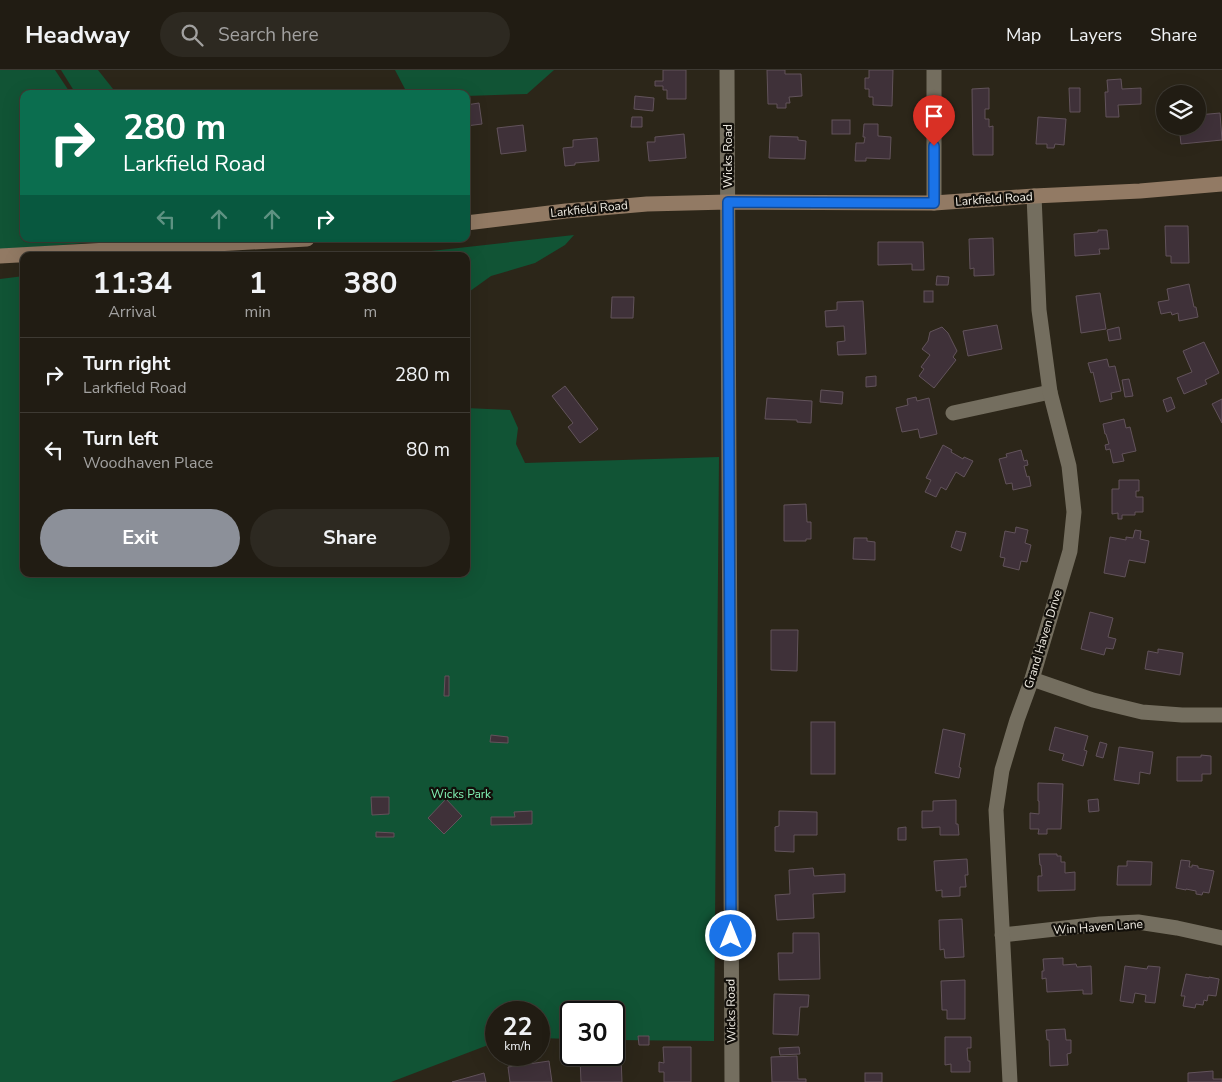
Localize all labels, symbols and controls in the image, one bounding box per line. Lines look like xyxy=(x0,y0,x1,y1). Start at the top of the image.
search box xyxy=(160,12,510,57)
text: Headway xyxy=(25,19,130,51)
icon: search xyxy=(178,21,206,49)
text: Search here xyxy=(218,22,319,48)
text: Map xyxy=(1006,23,1041,47)
text: Layers xyxy=(1069,23,1122,47)
text: Share xyxy=(1150,23,1197,47)
map controls xyxy=(1156,85,1206,135)
button: layers xyxy=(1156,85,1206,135)
pin xyxy=(913,95,955,146)
icon: arrive xyxy=(920,102,948,130)
text: 280 m xyxy=(123,104,226,151)
icon: right xyxy=(40,110,105,175)
street label: Wicks Road xyxy=(720,124,736,188)
text: Larkfield Road xyxy=(123,149,266,179)
street label: Larkfield Road xyxy=(955,188,1033,210)
street label: Larkfield Road xyxy=(549,197,629,221)
icon: left xyxy=(152,205,180,233)
icon: ahead xyxy=(205,205,233,233)
icon: ahead xyxy=(258,205,286,233)
icon: right xyxy=(311,205,339,233)
text: 11:34 xyxy=(93,263,172,304)
text: 1 xyxy=(249,263,267,304)
text: 380 xyxy=(343,263,397,304)
text: Arrival xyxy=(108,301,156,323)
text: min xyxy=(244,301,271,323)
text: m xyxy=(364,301,377,323)
text: Turn right xyxy=(83,351,170,377)
icon: right xyxy=(40,361,68,389)
text: 280 m xyxy=(395,362,450,388)
text: Larkfield Road xyxy=(83,377,187,399)
text: Turn left xyxy=(83,426,158,452)
icon: left xyxy=(40,436,68,464)
text: 80 m xyxy=(406,437,450,463)
text: Woodhaven Place xyxy=(83,452,213,474)
button: Exit xyxy=(40,509,240,567)
button: Share xyxy=(250,509,450,567)
street label: Grand Haven Drive xyxy=(1020,588,1066,690)
park label: Wicks Park xyxy=(431,786,492,802)
position arrow xyxy=(704,909,756,961)
street label: Win Haven Lane xyxy=(1053,916,1143,938)
street label: Wicks Road xyxy=(722,979,740,1043)
speed limit sign: 30 xyxy=(560,1001,625,1066)
text: 22 xyxy=(502,1010,533,1044)
text: km/h xyxy=(504,1038,531,1054)

